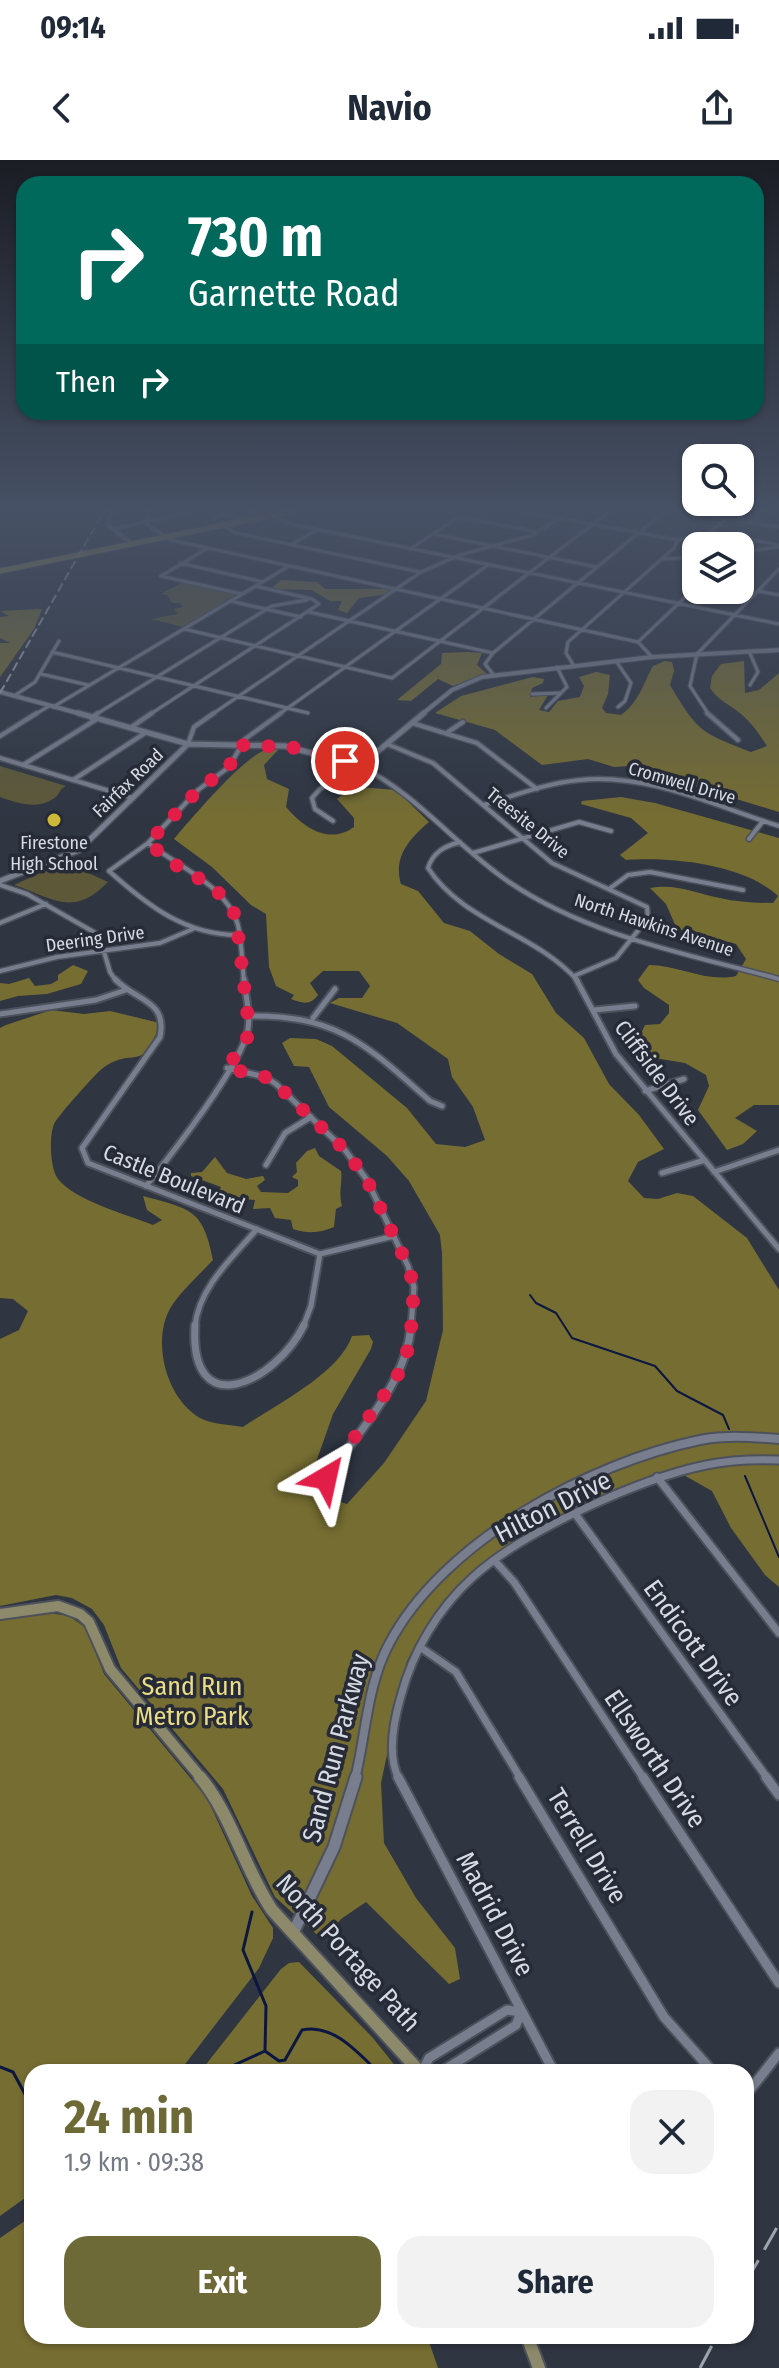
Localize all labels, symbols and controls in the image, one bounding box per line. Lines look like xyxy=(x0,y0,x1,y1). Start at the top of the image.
text: 09:14 xyxy=(40,10,106,46)
icon: back xyxy=(40,86,84,130)
text: Navio xyxy=(347,86,432,130)
icon: share xyxy=(695,86,739,130)
text: 730 m xyxy=(188,204,323,271)
icon: right xyxy=(56,208,160,312)
text: Garnette Road xyxy=(188,272,399,316)
icon: right xyxy=(132,360,176,404)
text: Then xyxy=(56,364,116,400)
map controls xyxy=(682,444,754,604)
button: search xyxy=(682,444,754,516)
button: layers xyxy=(682,532,754,604)
pin xyxy=(311,727,379,795)
icon: arrive xyxy=(323,739,367,783)
street label: Fairfax Road xyxy=(88,744,168,822)
street label: Cromwell Drive xyxy=(626,757,738,809)
street label: Treesite Drive xyxy=(482,783,574,863)
marker: Firestone High School xyxy=(45,811,63,829)
place label: Firestone High School xyxy=(10,832,98,875)
street label: North Hawkins Avenue xyxy=(572,889,736,961)
street label: Deering Drive xyxy=(44,921,146,957)
street label: Cliffside Drive xyxy=(609,1015,705,1131)
street label: Castle Boulevard xyxy=(99,1138,249,1220)
position arrow xyxy=(284,1436,368,1520)
street label: Hilton Drive xyxy=(490,1465,616,1549)
street label: Endicott Drive xyxy=(637,1574,749,1712)
street label: Sand Run Parkway xyxy=(296,1650,376,1846)
park label: Sand Run Metro Park xyxy=(135,1671,250,1732)
street label: Ellsworth Drive xyxy=(597,1684,713,1834)
street label: Terrell Drive xyxy=(541,1783,633,1909)
street label: Madrid Drive xyxy=(449,1847,541,1981)
street label: North Portage Path xyxy=(269,1868,427,2038)
text: 24 min xyxy=(64,2088,194,2146)
button: close xyxy=(630,2090,714,2174)
text: 1.9 km · 09:38 xyxy=(64,2147,204,2178)
button: Exit xyxy=(64,2236,381,2328)
button: Share xyxy=(397,2236,714,2328)

